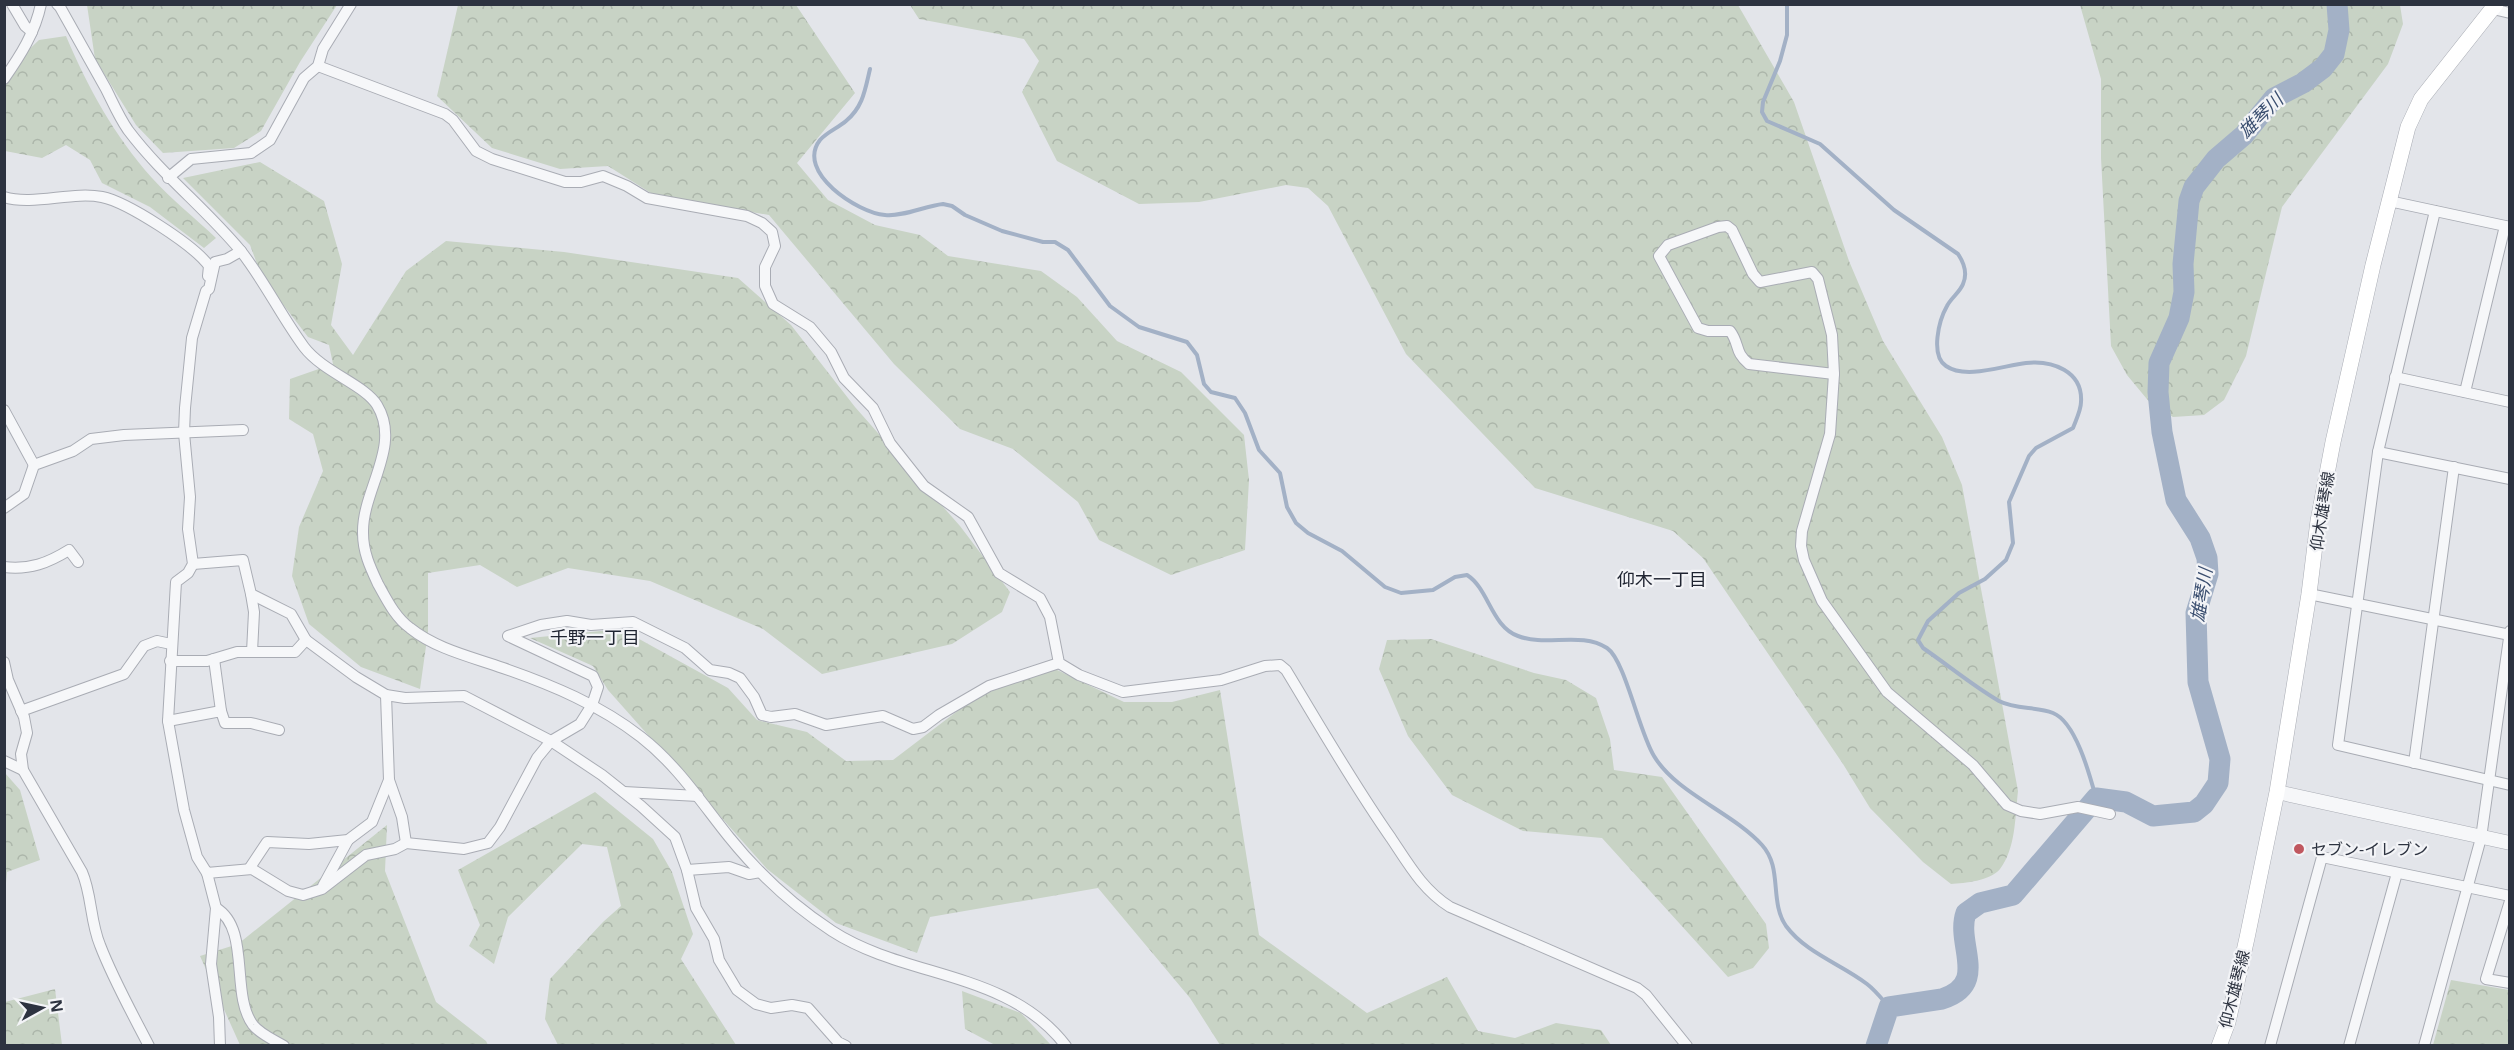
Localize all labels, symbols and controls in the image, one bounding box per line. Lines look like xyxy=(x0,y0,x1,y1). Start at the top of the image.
water label: 雄琴川 xyxy=(2233,86,2289,143)
street label: 仰木雄琴線 xyxy=(2305,470,2339,552)
water label: 雄琴川 xyxy=(2185,564,2217,623)
district label: 仰木一丁目 xyxy=(1617,567,1707,591)
district label: 千野一丁目 xyxy=(550,625,640,649)
place label: セブン-イレブン xyxy=(2311,838,2428,860)
marker: セブン-イレブン xyxy=(2292,842,2306,856)
street label: 仰木雄琴線 xyxy=(2214,948,2254,1030)
north arrow xyxy=(12,978,72,1038)
text: N xyxy=(45,998,69,1014)

